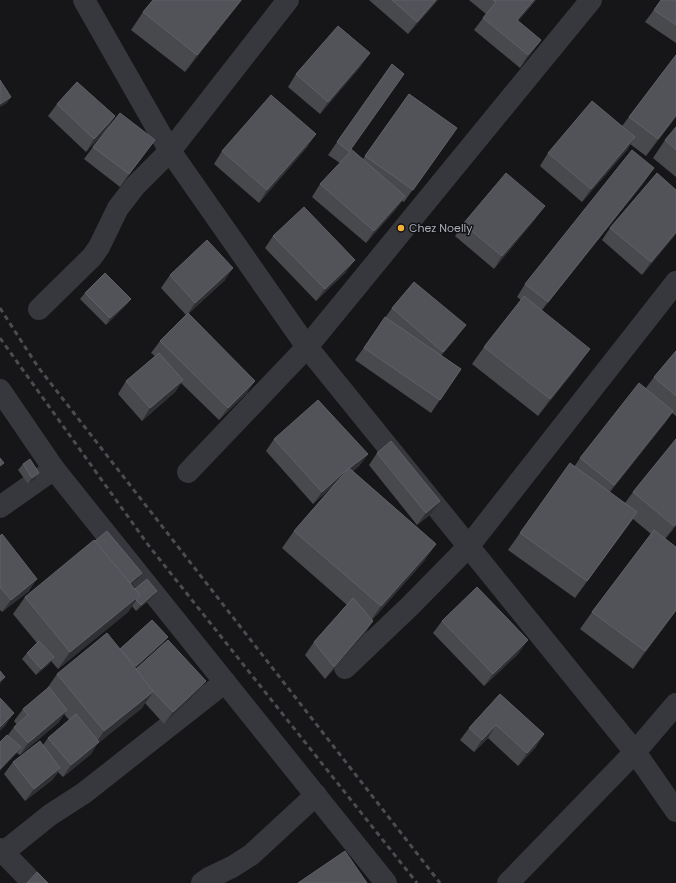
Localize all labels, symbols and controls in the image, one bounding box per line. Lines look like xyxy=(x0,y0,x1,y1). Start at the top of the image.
place label: Chez Noelly xyxy=(409,220,473,236)
marker: Chez Noelly xyxy=(396,223,406,233)

